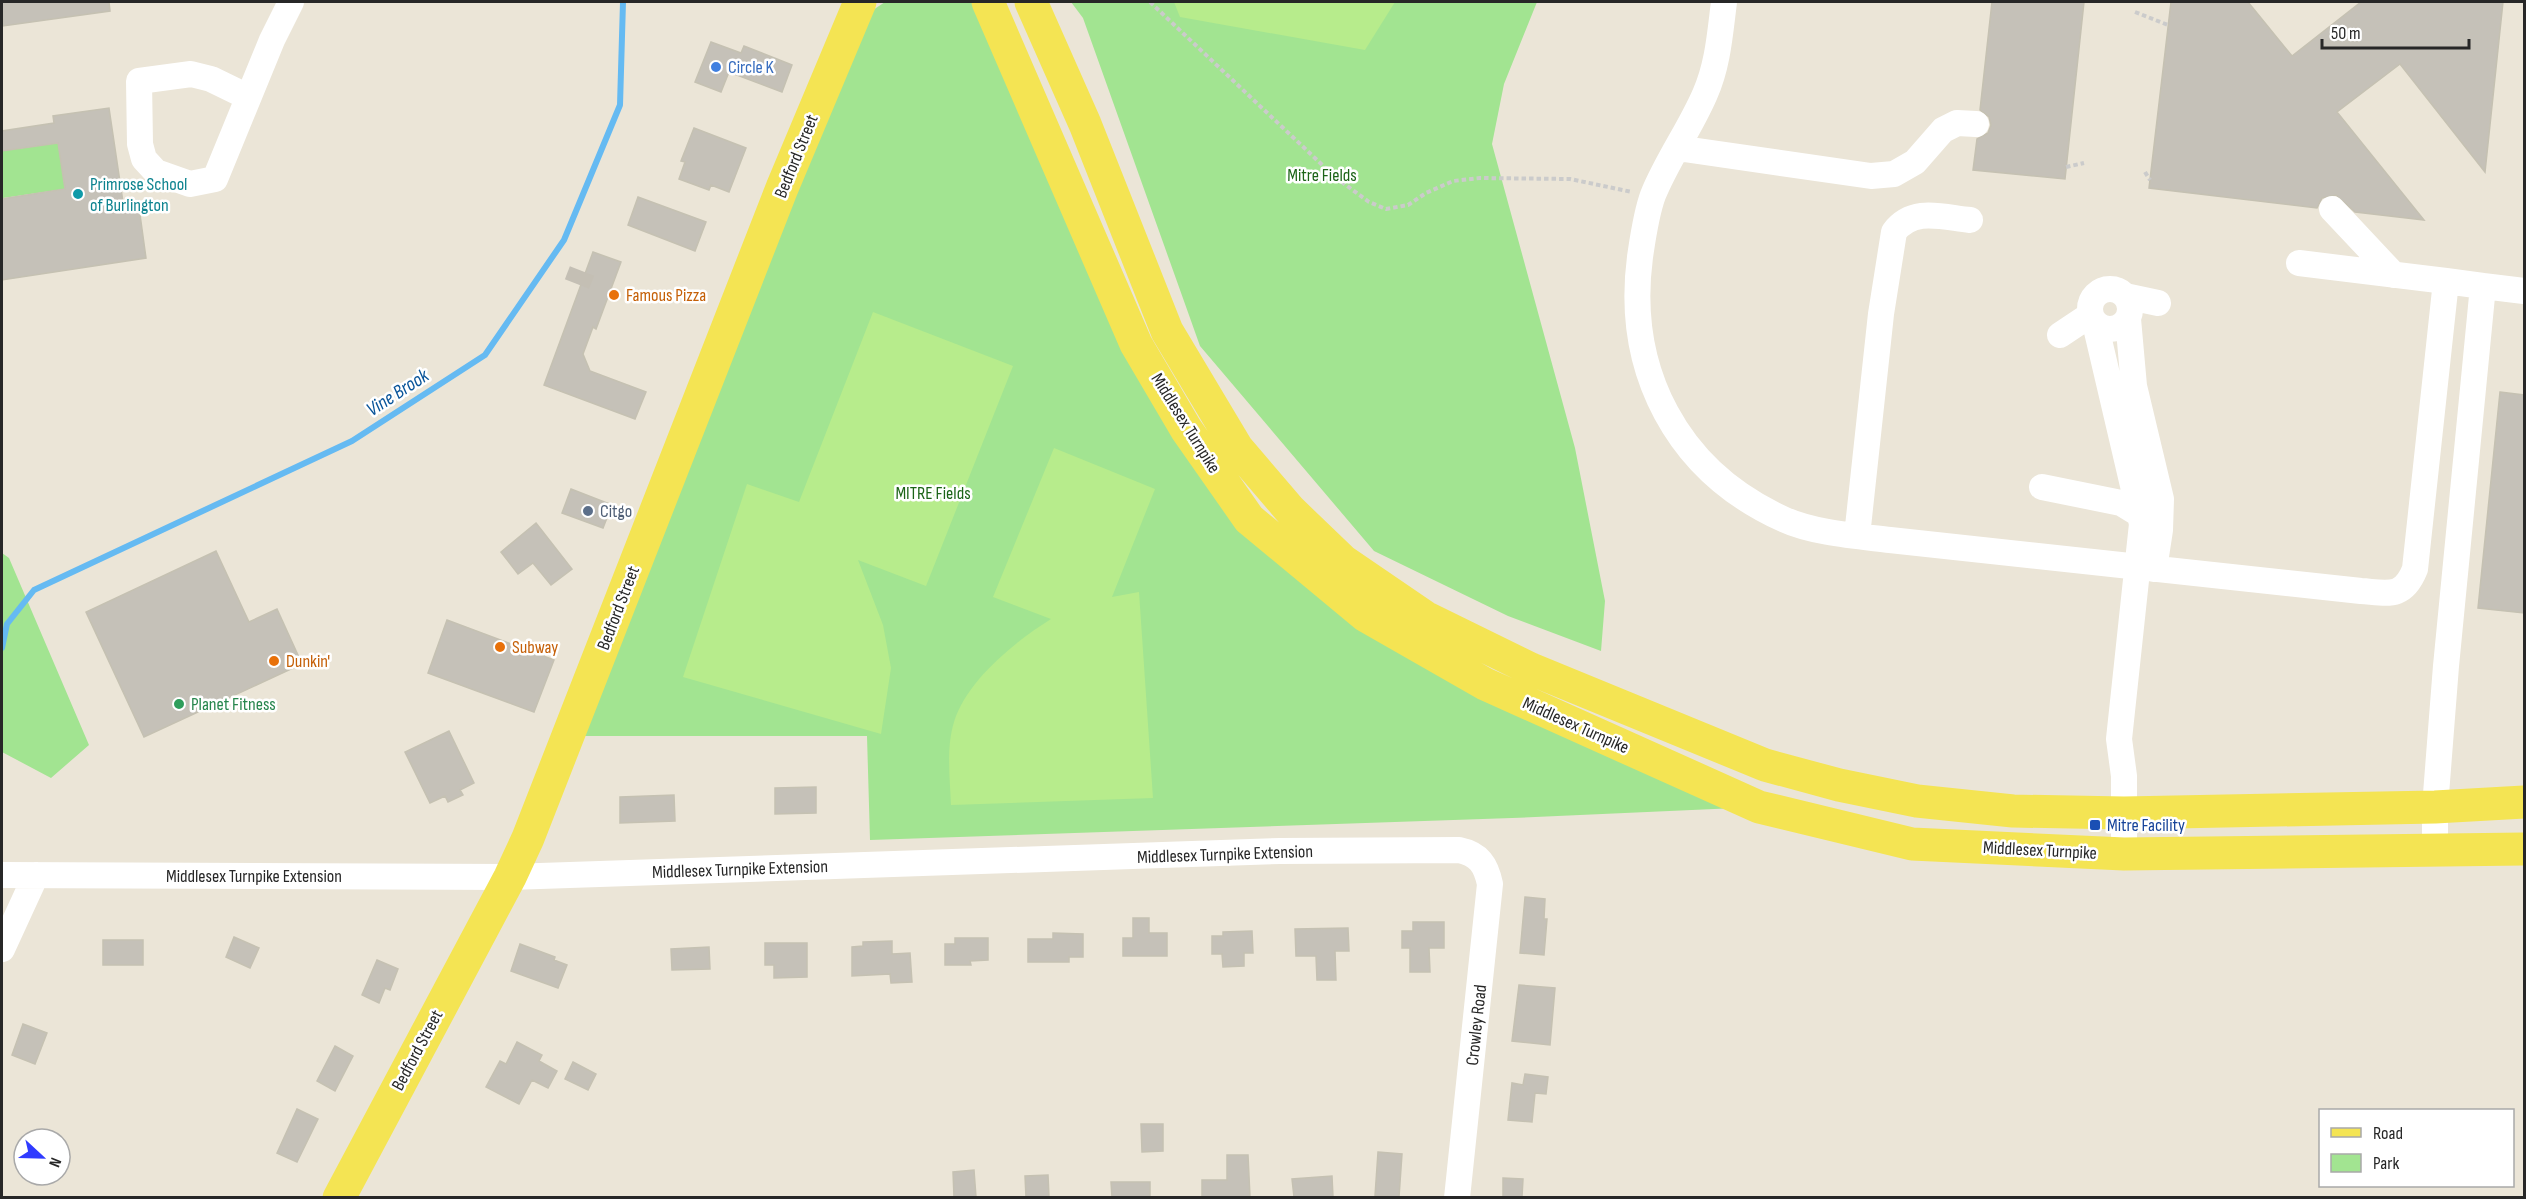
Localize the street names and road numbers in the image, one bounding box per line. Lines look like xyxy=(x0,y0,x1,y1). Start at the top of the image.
street label: Bedford Street xyxy=(770,111,823,201)
street label: Middlesex Turnpike xyxy=(1147,369,1225,477)
street label: Bedford Street xyxy=(593,563,644,653)
street label: Middlesex Turnpike xyxy=(1520,693,1632,758)
street label: Middlesex Turnpike xyxy=(1983,837,2097,864)
street label: Middlesex Turnpike Extension xyxy=(1137,841,1313,868)
street label: Middlesex Turnpike Extension xyxy=(652,856,828,883)
street label: Middlesex Turnpike Extension xyxy=(166,866,342,887)
street label: Crowley Road xyxy=(1462,984,1491,1067)
street label: Bedford Street xyxy=(387,1006,448,1094)

